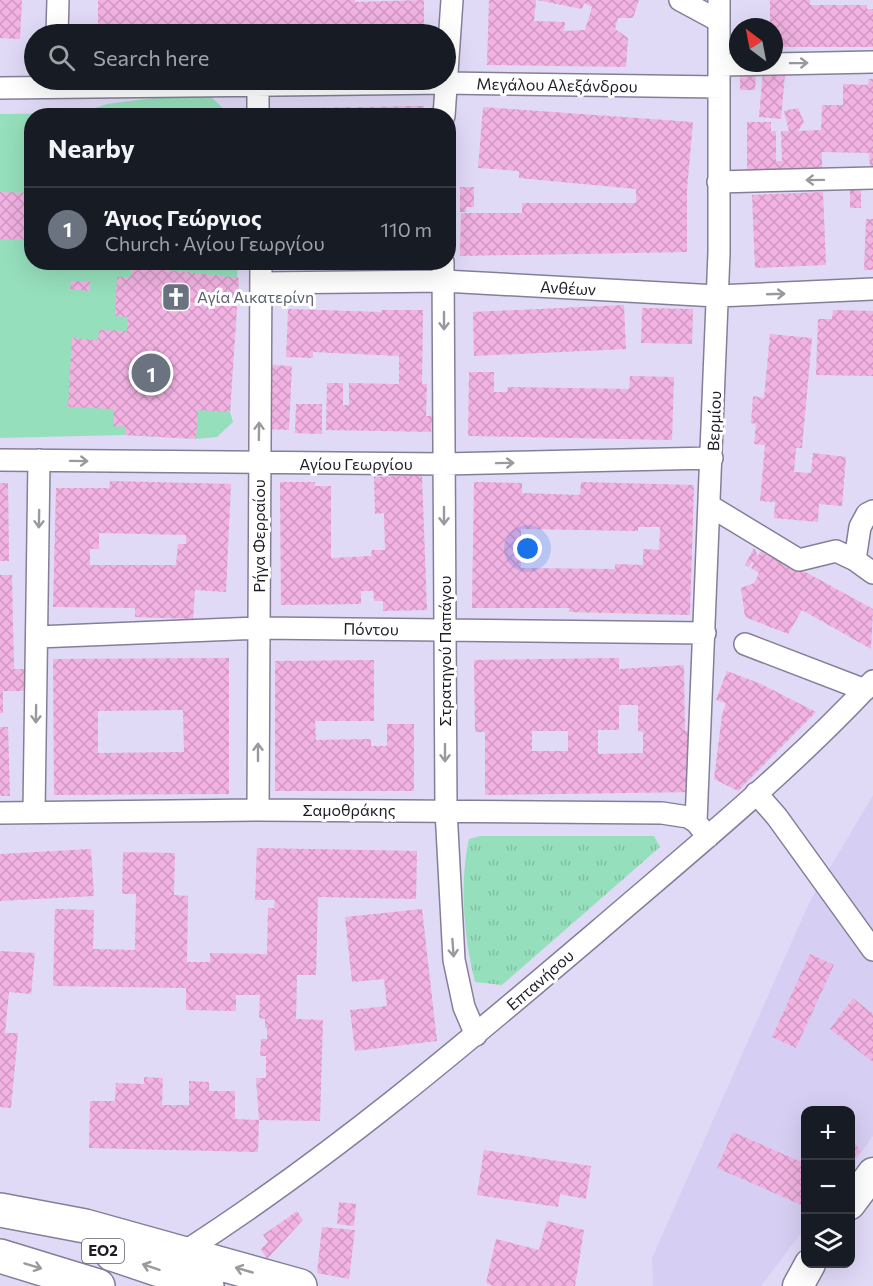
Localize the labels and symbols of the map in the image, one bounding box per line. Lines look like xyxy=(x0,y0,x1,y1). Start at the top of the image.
north arrow xyxy=(729,18,783,72)
one-way arrow xyxy=(788,58,808,69)
street label: Μεγάλου Αλεξάνδρου xyxy=(476,74,638,95)
one-way arrow xyxy=(805,174,825,185)
street label: Ανθέων xyxy=(540,277,597,298)
church icon: Αγία Αικατερίνη xyxy=(160,281,192,313)
place label: Αγία Αικατερίνη xyxy=(197,287,314,306)
one-way arrow xyxy=(765,288,785,299)
one-way arrow xyxy=(438,310,450,330)
pin: 1 xyxy=(132,350,170,395)
street label: Βερμίου xyxy=(703,391,724,451)
one-way arrow xyxy=(253,421,265,441)
street label: Αγίου Γεωργίου xyxy=(299,454,413,473)
one-way arrow xyxy=(69,455,89,467)
one-way arrow xyxy=(495,457,515,469)
street label: Ρήγα Φερραίου xyxy=(249,479,268,593)
one-way arrow xyxy=(438,505,450,525)
one-way arrow xyxy=(33,508,44,528)
your location xyxy=(513,534,542,563)
street label: Στρατηγού Παπάγου xyxy=(435,576,454,726)
street label: Πόντου xyxy=(343,619,399,638)
one-way arrow xyxy=(30,703,42,723)
one-way arrow xyxy=(253,742,264,762)
one-way arrow xyxy=(439,742,451,762)
street label: Σαμοθράκης xyxy=(302,800,396,819)
one-way arrow xyxy=(448,937,459,957)
street label: Επτανήσου xyxy=(502,945,577,1014)
road number: ΕΟ2 xyxy=(82,1239,124,1263)
one-way arrow xyxy=(23,1261,42,1272)
one-way arrow xyxy=(142,1261,161,1272)
one-way arrow xyxy=(235,1264,254,1275)

